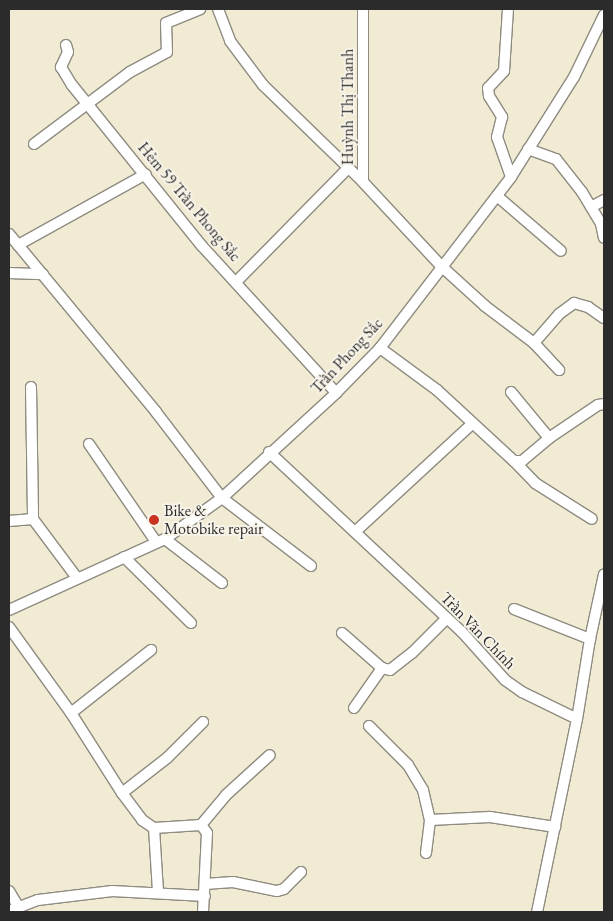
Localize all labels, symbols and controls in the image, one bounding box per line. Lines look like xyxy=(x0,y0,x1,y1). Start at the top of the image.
street label: Huỳnh Thị Thanh xyxy=(338,49,358,165)
street label: Hẻm 59 Trần Phong Sắc xyxy=(133,138,245,266)
street label: Trần Phong Sắc xyxy=(307,314,387,398)
place label: Bike & Motobike repair xyxy=(164,501,263,539)
marker: Bike & Motobike repair xyxy=(148,514,160,526)
street label: Trần Văn Chính xyxy=(436,588,520,674)

